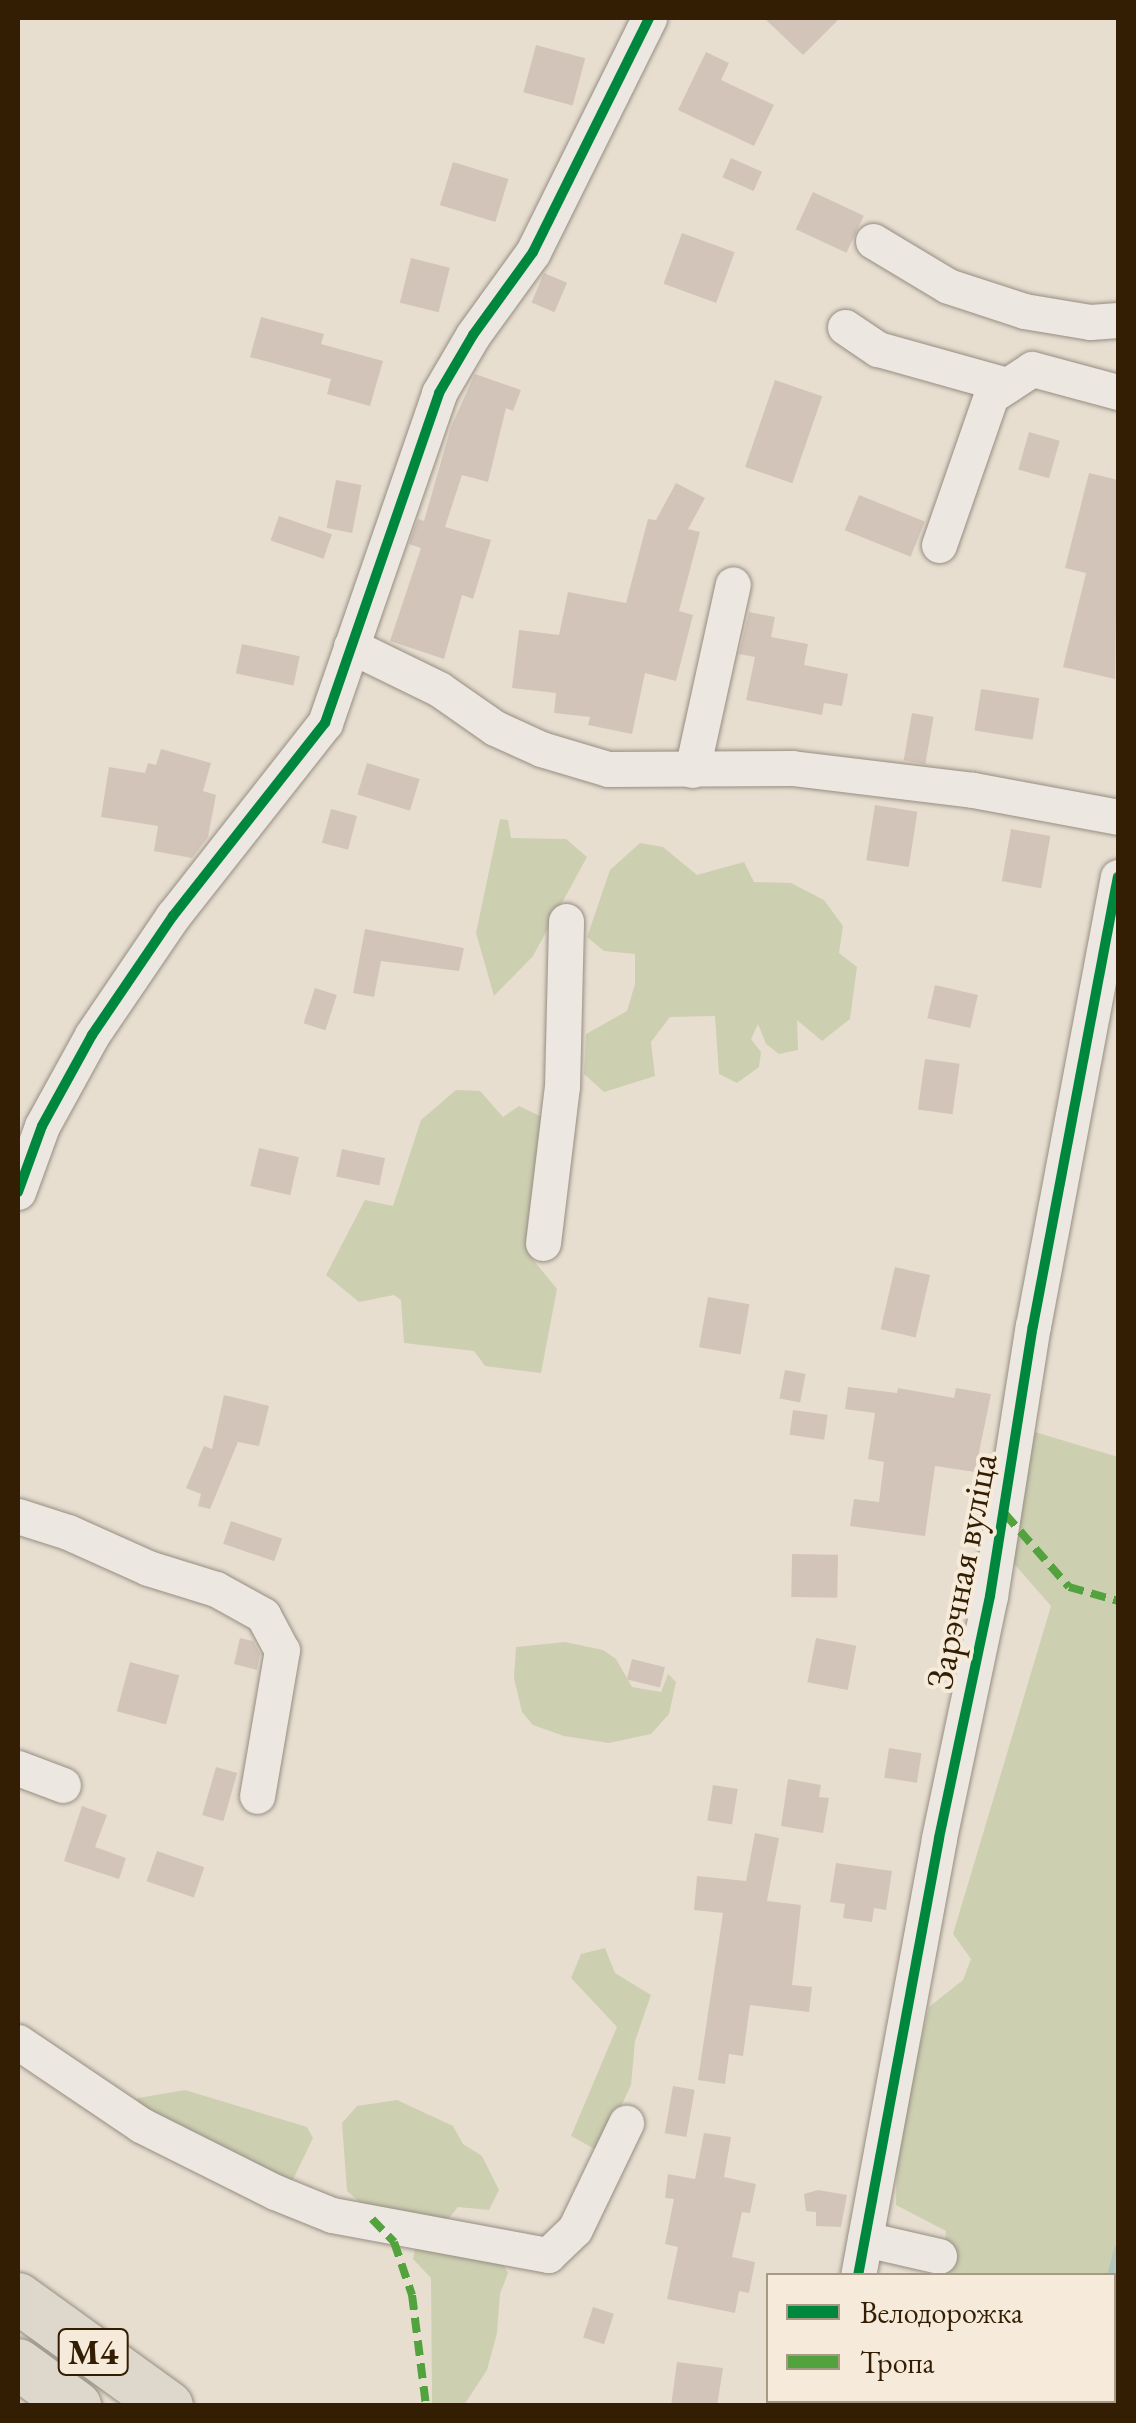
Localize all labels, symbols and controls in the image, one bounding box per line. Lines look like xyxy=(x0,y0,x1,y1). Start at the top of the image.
street label: Зарэчная вуліца xyxy=(916,1449,1006,1693)
legend xyxy=(766,2273,1116,2403)
text: Велодорожка xyxy=(860,2293,1023,2332)
road number: М4 xyxy=(56,2322,130,2382)
text: Тропа xyxy=(860,2343,935,2382)

